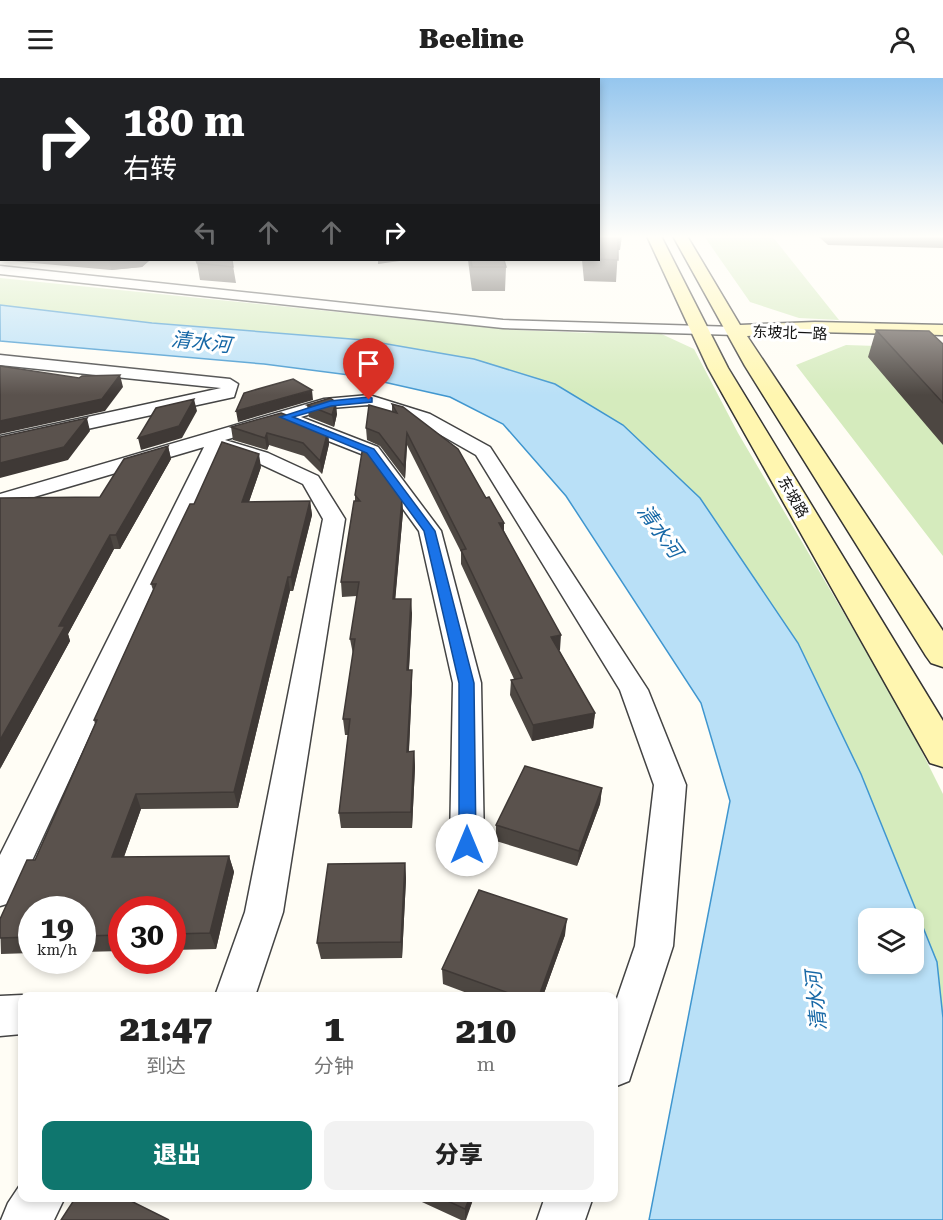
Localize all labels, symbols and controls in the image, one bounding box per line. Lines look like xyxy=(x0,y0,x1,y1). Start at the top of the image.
icon: menu xyxy=(24,23,57,56)
text: Beeline xyxy=(419,23,524,55)
icon: person xyxy=(886,23,919,56)
text: 180 m xyxy=(123,97,245,146)
icon: right xyxy=(24,102,102,180)
text: 右转 xyxy=(123,153,177,185)
icon: left xyxy=(189,216,222,249)
icon: ahead xyxy=(252,216,285,249)
icon: ahead xyxy=(315,216,348,249)
icon: right xyxy=(378,216,411,249)
street label: 东坡北一路 xyxy=(752,323,828,343)
water label: 清水河 xyxy=(170,327,236,357)
pin xyxy=(343,338,394,400)
icon: arrive xyxy=(352,347,385,380)
street label: 东坡路 xyxy=(774,473,812,521)
water label: 清水河 xyxy=(633,500,690,566)
position arrow xyxy=(435,813,499,877)
speed limit sign: 30 xyxy=(108,896,186,974)
map controls xyxy=(858,908,924,974)
button: layers xyxy=(858,908,924,974)
text: 19 xyxy=(40,910,74,945)
text: km/h xyxy=(37,941,77,959)
water label: 清水河 xyxy=(801,966,831,1032)
text: 21:47 xyxy=(120,1008,212,1050)
text: 1 xyxy=(324,1008,344,1050)
text: 210 xyxy=(456,1010,516,1052)
text: m xyxy=(477,1052,495,1076)
text: 到达 xyxy=(146,1054,186,1078)
text: 分钟 xyxy=(314,1054,354,1078)
button: 退出 xyxy=(42,1121,312,1190)
button: 分享 xyxy=(324,1121,594,1190)

